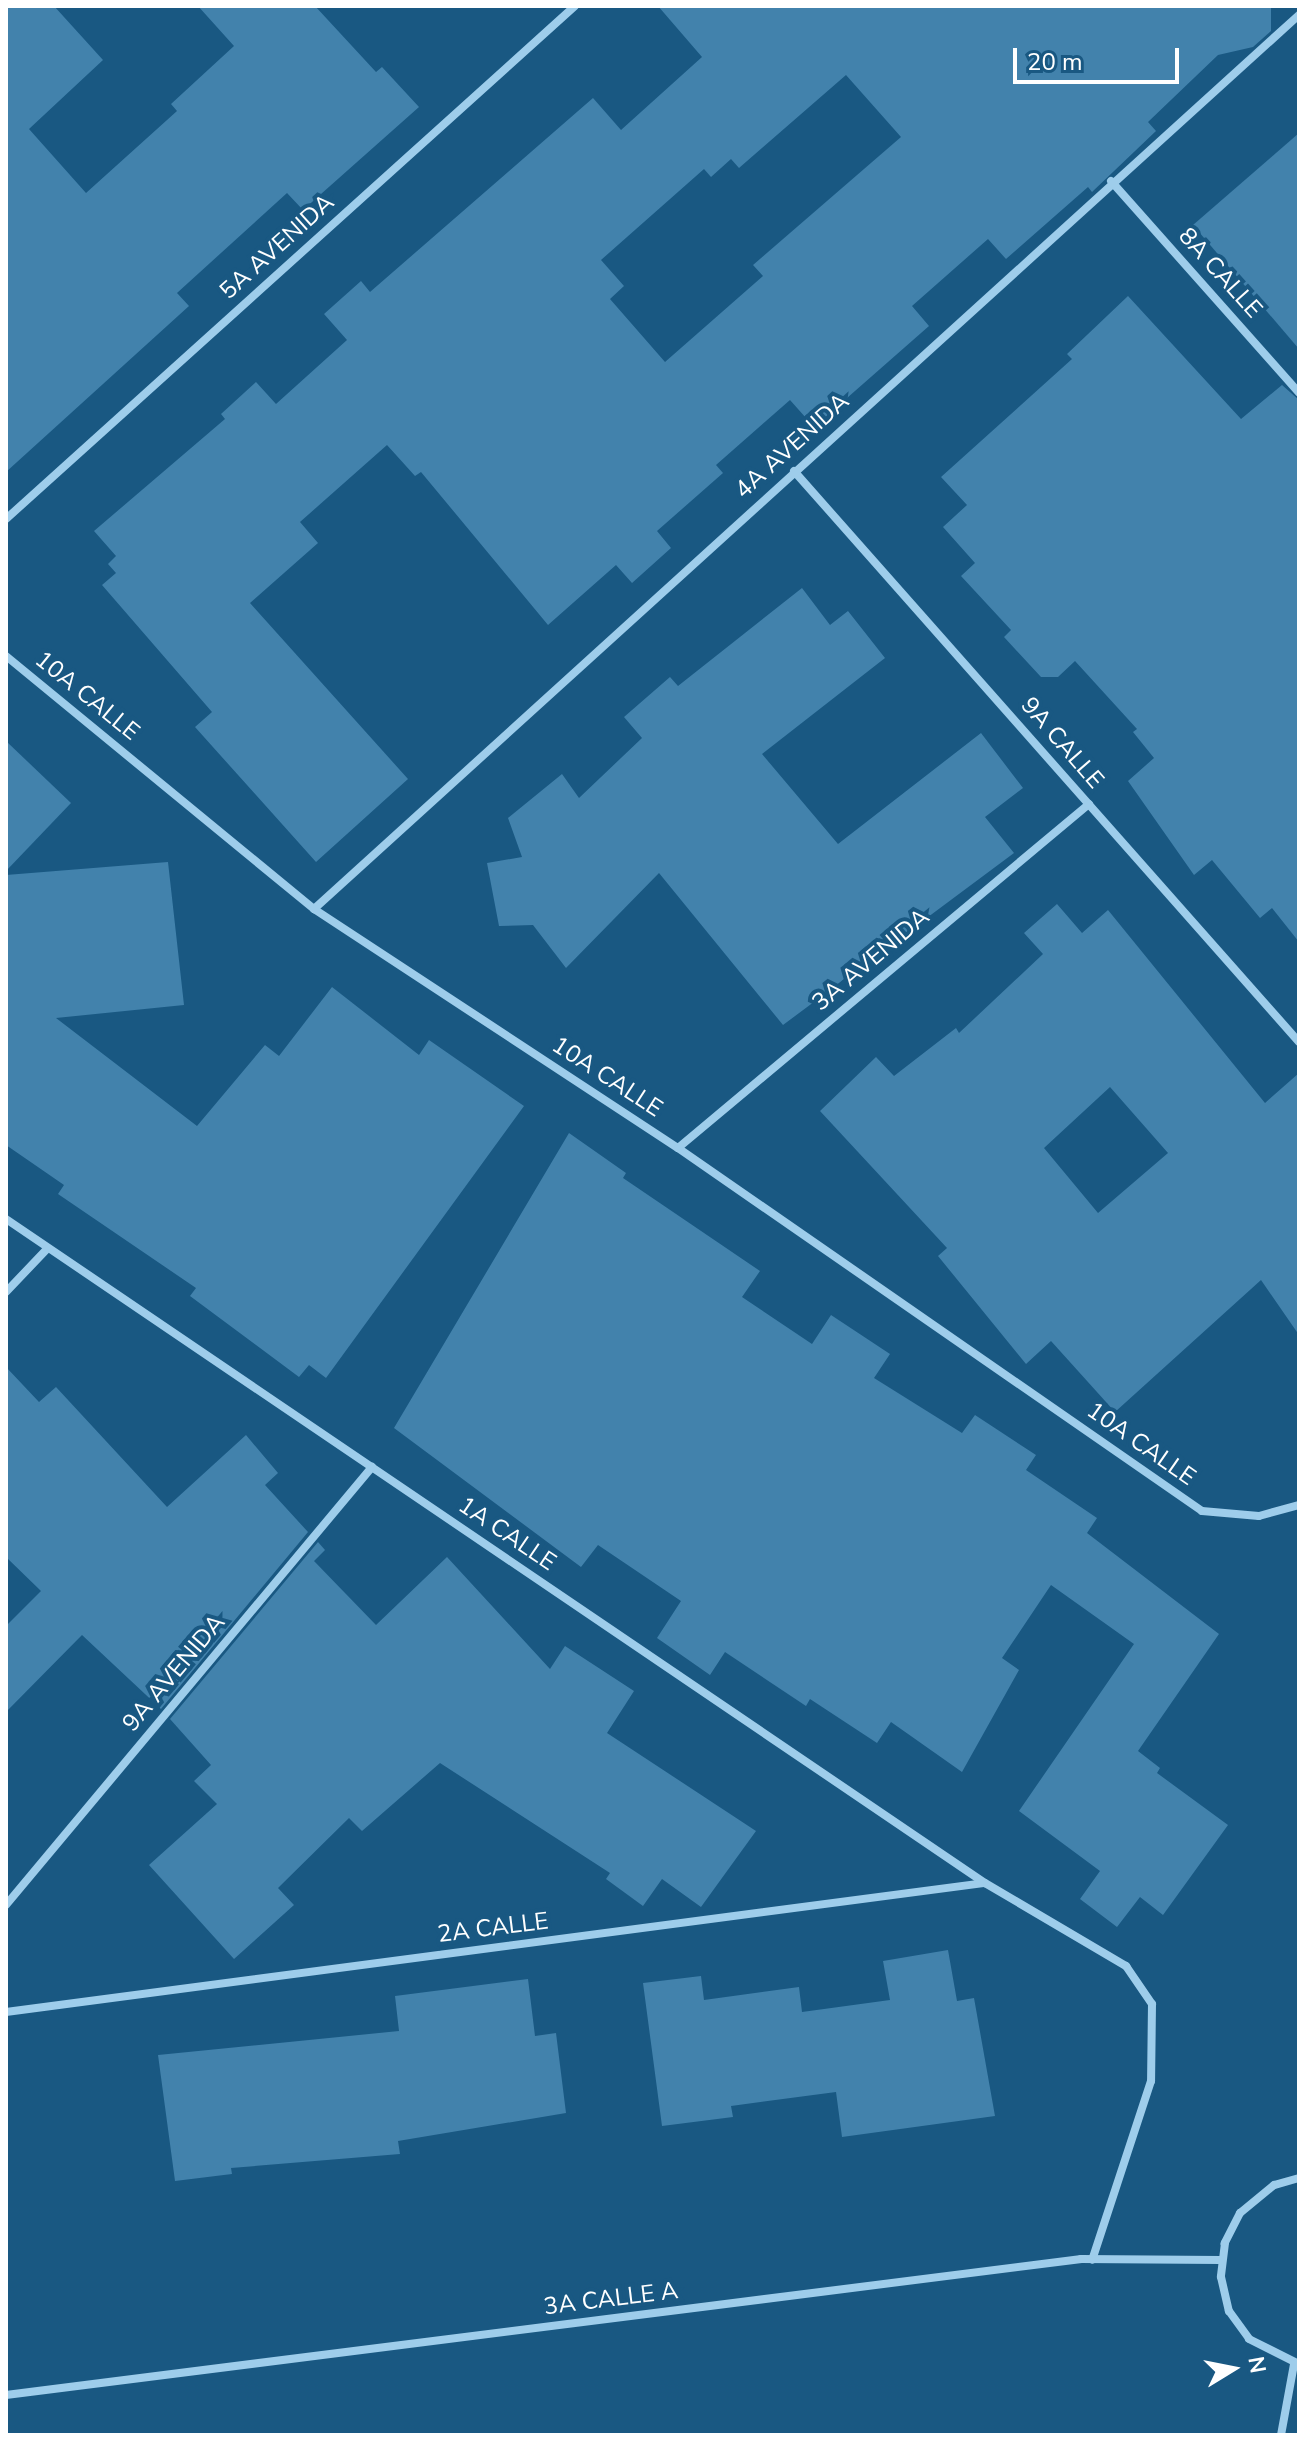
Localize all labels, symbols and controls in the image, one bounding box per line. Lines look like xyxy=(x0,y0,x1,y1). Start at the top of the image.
scale bar xyxy=(1017,32,1183,82)
text: 20 m xyxy=(1027,46,1083,78)
street label: 5A AVENIDA xyxy=(214,188,340,306)
street label: 8A CALLE xyxy=(1172,222,1268,324)
street label: 4A AVENIDA xyxy=(729,387,855,505)
street label: 10A CALLE xyxy=(29,645,145,747)
street label: 9A CALLE xyxy=(1015,692,1109,794)
street label: 3A AVENIDA xyxy=(807,903,935,1017)
street label: 10A CALLE xyxy=(546,1031,668,1123)
street label: 10A CALLE xyxy=(1081,1396,1201,1492)
street label: 1A CALLE xyxy=(453,1491,561,1577)
street label: 9A AVENIDA xyxy=(117,1609,231,1737)
street label: 2A CALLE xyxy=(436,1907,550,1949)
street label: 3A CALLE A xyxy=(542,2276,680,2322)
north arrow xyxy=(1193,2329,1273,2409)
text: N xyxy=(1240,2354,1273,2376)

